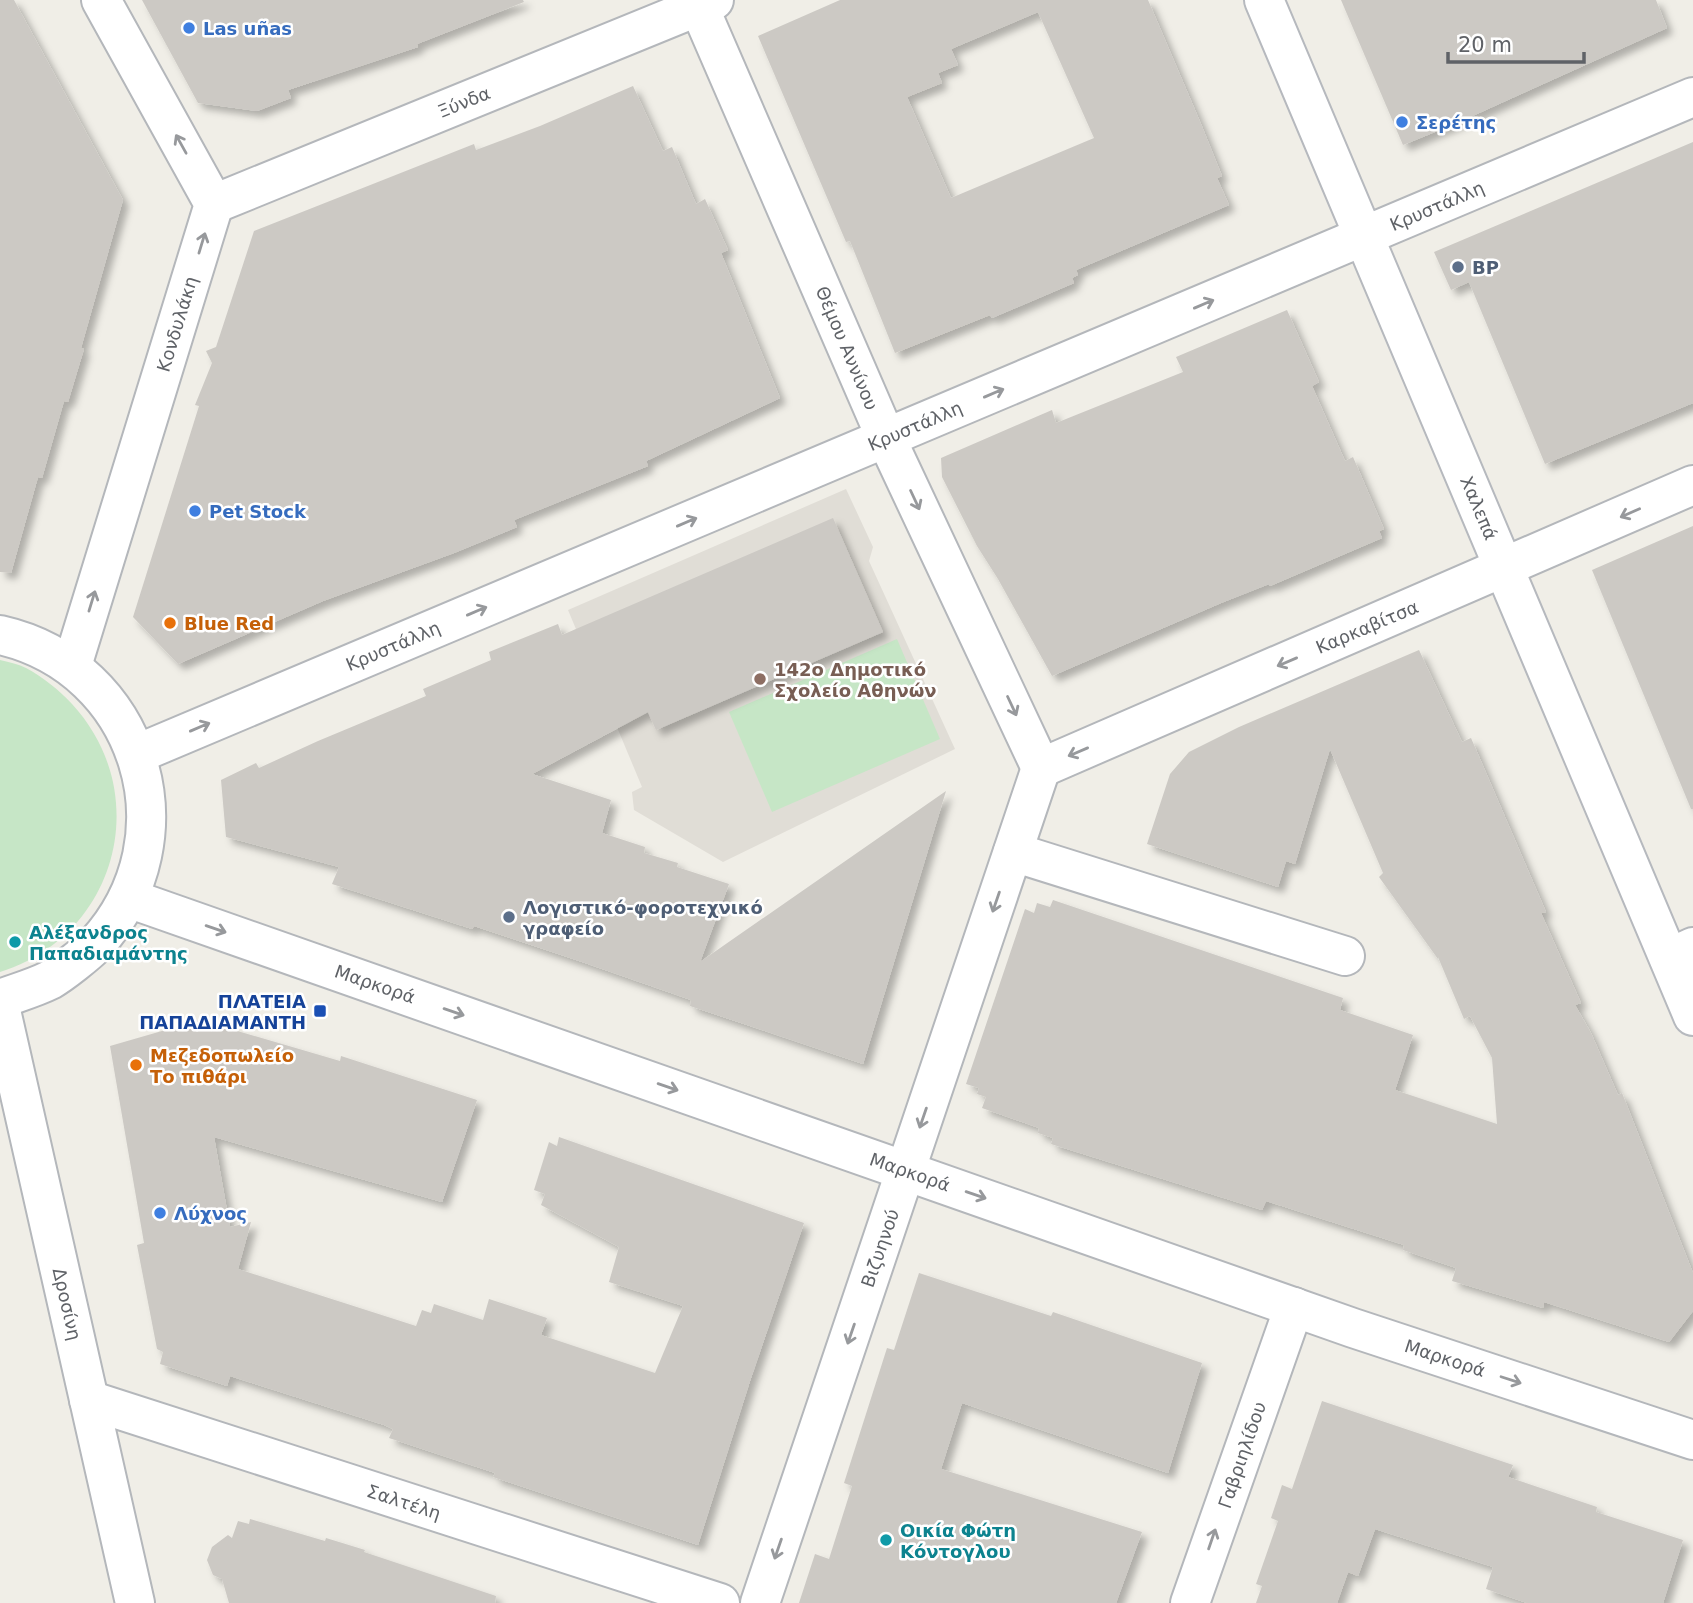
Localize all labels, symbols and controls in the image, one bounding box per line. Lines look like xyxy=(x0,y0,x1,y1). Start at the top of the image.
place label: Las uñas xyxy=(203,18,292,39)
marker: Las uñas xyxy=(181,20,197,36)
scale bar xyxy=(1448,21,1584,65)
text: 20 m xyxy=(1458,33,1512,57)
street label: Ξύνδα xyxy=(435,82,493,122)
place label: Σερέτης xyxy=(1416,112,1496,133)
marker: Σερέτης xyxy=(1394,114,1410,130)
one-way arrow xyxy=(174,135,188,155)
street label: Κρυστάλλη xyxy=(1387,177,1487,235)
one-way arrow xyxy=(197,232,209,254)
place label: BP xyxy=(1472,257,1499,278)
marker: BP xyxy=(1450,259,1466,275)
street label: Κονδυλάκη xyxy=(153,274,201,374)
street label: Θέμου Αννίνου xyxy=(811,283,883,413)
one-way arrow xyxy=(1192,297,1214,310)
one-way arrow xyxy=(983,386,1004,399)
street label: Κρυστάλλη xyxy=(865,397,965,455)
street label: Χαλεπά xyxy=(1456,473,1502,543)
one-way arrow xyxy=(909,489,922,510)
place label: Pet Stock xyxy=(209,501,307,522)
marker: Pet Stock xyxy=(187,503,203,519)
one-way arrow xyxy=(1620,507,1642,520)
one-way arrow xyxy=(675,515,697,528)
one-way arrow xyxy=(86,590,99,612)
street label: Καρκαβίτσα xyxy=(1313,596,1421,658)
one-way arrow xyxy=(466,603,487,616)
place label: Blue Red xyxy=(184,613,274,634)
marker: Blue Red xyxy=(162,615,178,631)
street label: Κρυστάλλη xyxy=(343,617,443,675)
one-way arrow xyxy=(1277,656,1298,669)
place label: 142ο Δημοτικό Σχολείο Αθηνών xyxy=(774,659,937,701)
marker: 142ο Δημοτικό Σχολείο Αθηνών xyxy=(752,671,768,687)
one-way arrow xyxy=(1006,695,1019,716)
one-way arrow xyxy=(188,720,210,733)
one-way arrow xyxy=(1068,746,1089,759)
one-way arrow xyxy=(989,891,1001,913)
place label: Λογιστικό-φοροτεχνικό γραφείο xyxy=(523,897,763,939)
marker: Λογιστικό-φοροτεχνικό γραφείο xyxy=(501,909,517,925)
place label: Αλέξανδρος Παπαδιαμάντης xyxy=(29,922,188,964)
one-way arrow xyxy=(204,924,226,936)
marker: Αλέξανδρος Παπαδιαμάντης xyxy=(7,934,23,950)
street label: Μαρκορά xyxy=(332,960,418,1008)
place label: ΠΛΑΤΕΙΑ ΠΑΠΑΔΙΑΜΑΝΤΗ xyxy=(139,991,306,1033)
marker: ΠΛΑΤΕΙΑ ΠΑΠΑΔΙΑΜΑΝΤΗ xyxy=(312,1003,328,1019)
one-way arrow xyxy=(442,1007,464,1019)
place label: Μεζεδοπωλείο Το πιθάρι xyxy=(150,1045,294,1087)
marker: Μεζεδοπωλείο Το πιθάρι xyxy=(128,1057,144,1073)
one-way arrow xyxy=(657,1082,679,1094)
one-way arrow xyxy=(916,1107,929,1129)
street label: Μαρκορά xyxy=(867,1148,953,1196)
one-way arrow xyxy=(964,1190,986,1202)
place label: Λύχνος xyxy=(174,1203,247,1224)
marker: Λύχνος xyxy=(152,1205,168,1221)
street label: Βιζυηνού xyxy=(857,1206,903,1290)
street label: Δροσίνη xyxy=(48,1266,86,1342)
one-way arrow xyxy=(844,1322,856,1344)
street label: Μαρκορά xyxy=(1402,1335,1488,1381)
one-way arrow xyxy=(1500,1375,1522,1387)
street label: Γαβριηλίδου xyxy=(1214,1399,1270,1511)
street label: Σαλτέλη xyxy=(364,1480,444,1524)
place label: Οικία Φώτη Κόντογλου xyxy=(900,1520,1016,1562)
one-way arrow xyxy=(1207,1528,1219,1550)
marker: Οικία Φώτη Κόντογλου xyxy=(878,1532,894,1548)
one-way arrow xyxy=(771,1538,784,1560)

